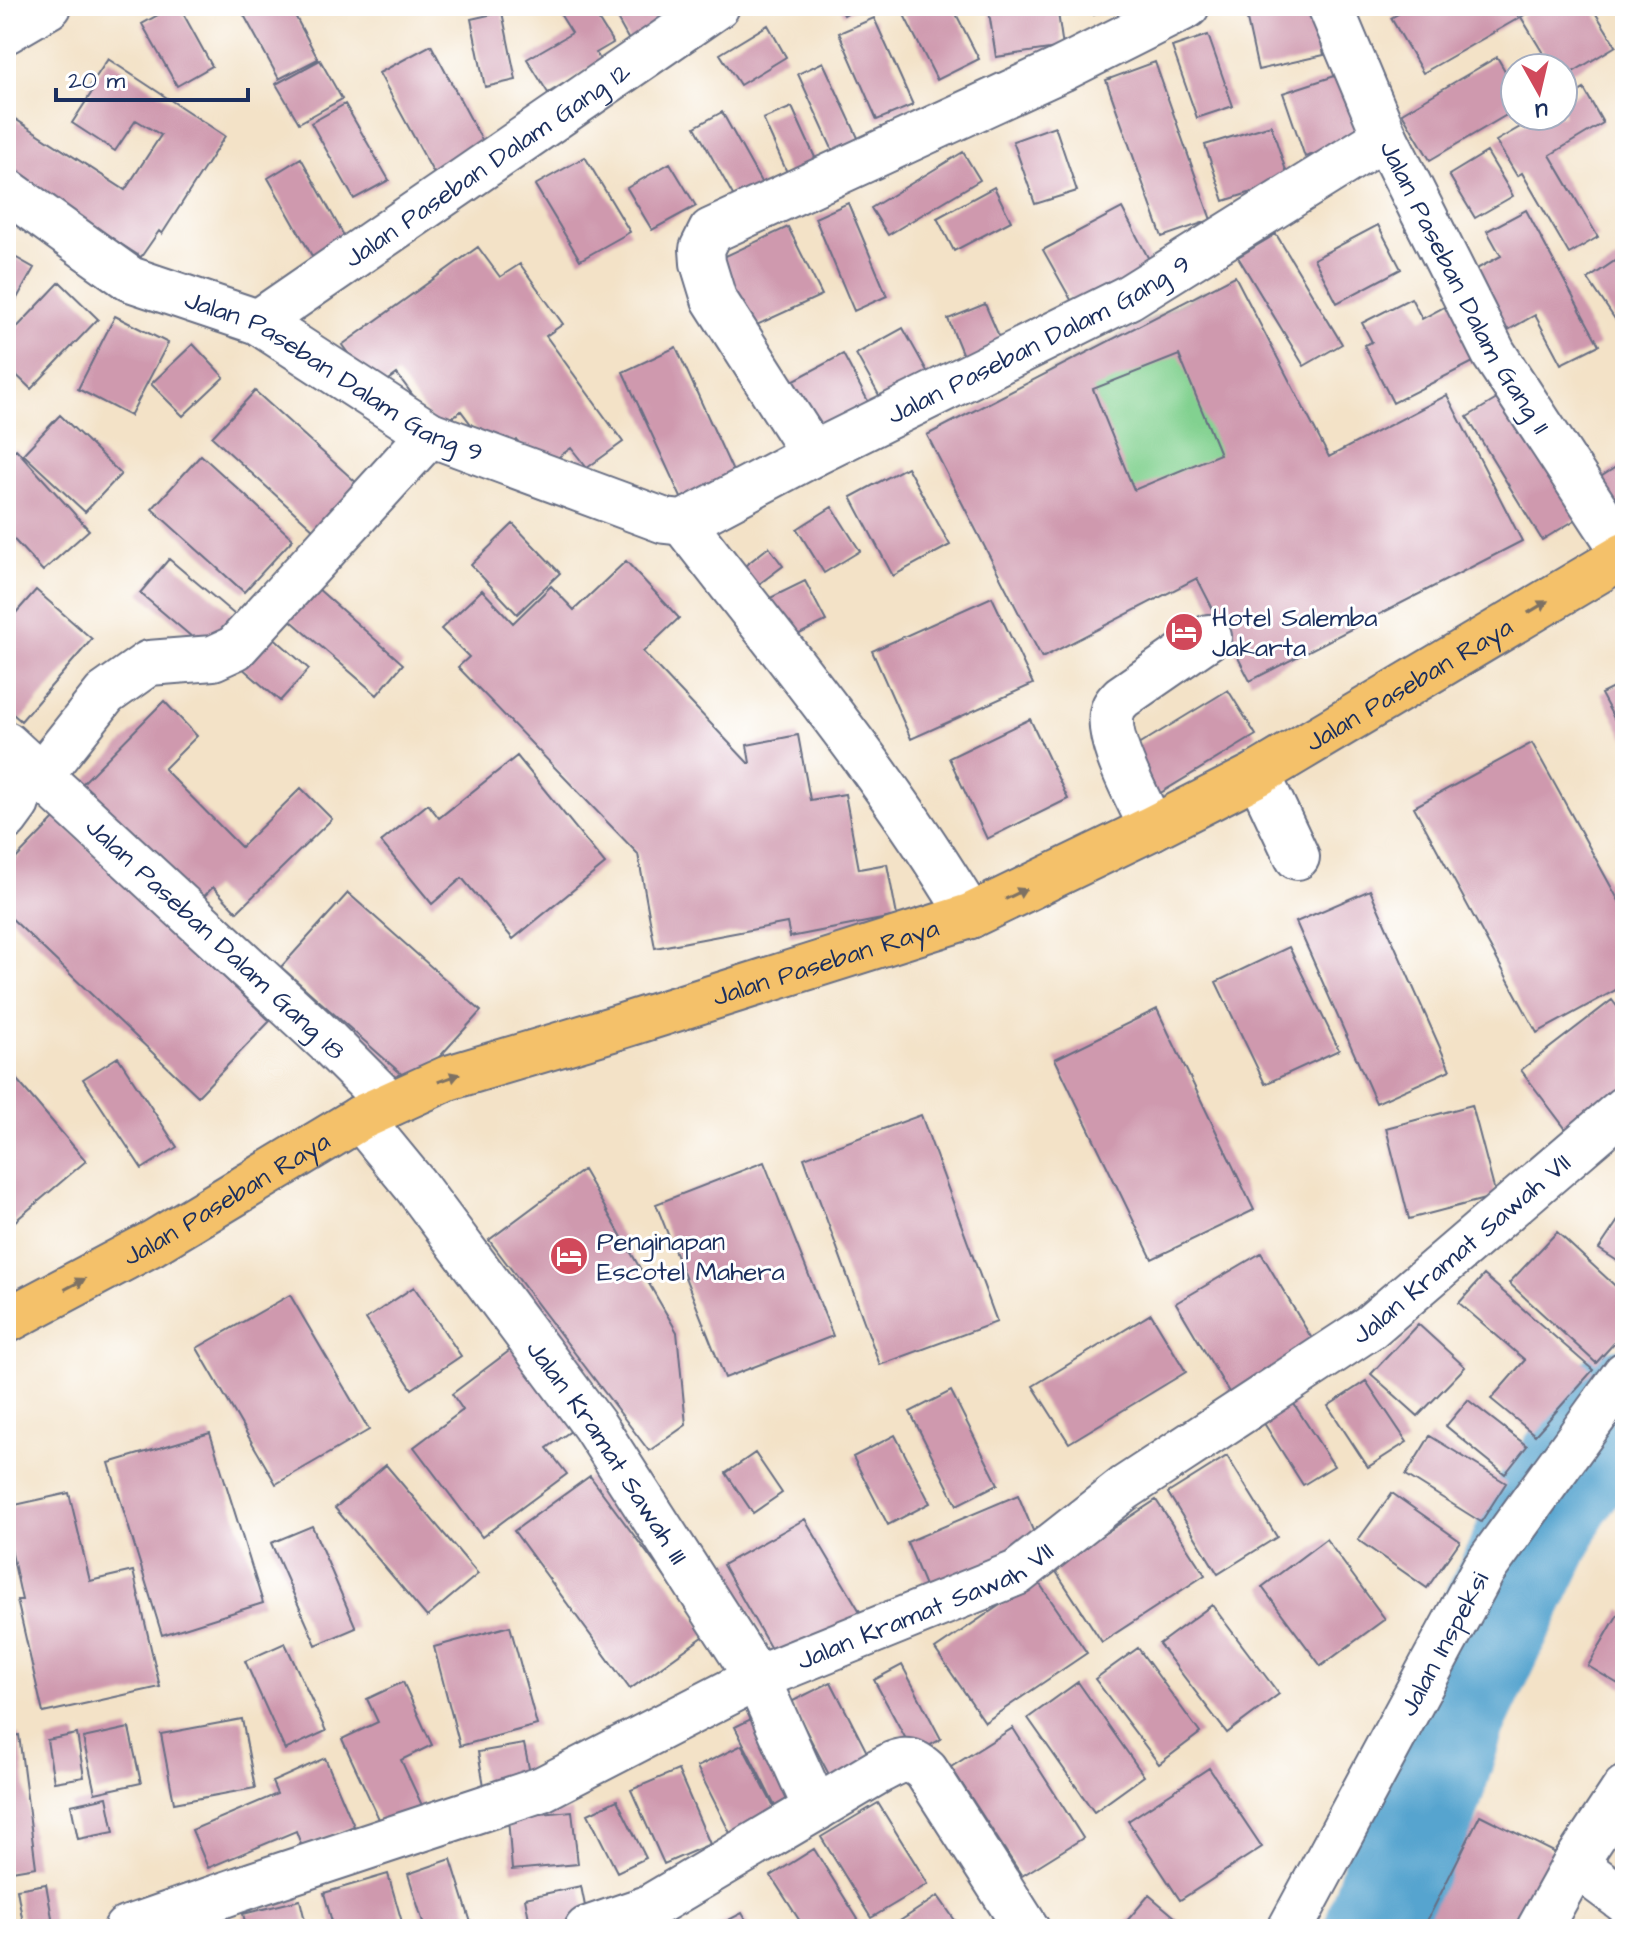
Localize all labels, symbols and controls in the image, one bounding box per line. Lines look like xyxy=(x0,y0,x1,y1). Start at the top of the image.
scale bar xyxy=(56,52,248,102)
north arrow xyxy=(1499,52,1579,132)
street label: Jalan Paseban Dalam Gang 12 xyxy=(337,54,638,277)
text: 20 m xyxy=(68,64,125,98)
text: U xyxy=(1533,94,1550,127)
street label: Jalan Paseban Dalam Gang 11 xyxy=(1370,134,1558,441)
street label: Jalan Paseban Dalam Gang 9 xyxy=(881,246,1197,433)
street label: Jalan Paseban Dalam Gang 9 xyxy=(180,282,488,471)
place label: Hotel Salemba Jakarta xyxy=(1212,600,1378,666)
one-way arrow xyxy=(1527,601,1549,615)
street label: Jalan Paseban Raya xyxy=(1299,609,1519,761)
hotel icon: Hotel Salemba Jakarta xyxy=(1163,611,1205,653)
street label: Jalan Paseban Dalam Gang 18 xyxy=(77,810,353,1069)
one-way arrow xyxy=(1004,887,1027,901)
street label: Jalan Paseban Raya xyxy=(708,910,943,1015)
one-way arrow xyxy=(438,1071,462,1084)
street label: Jalan Paseban Raya xyxy=(117,1123,337,1275)
street label: Jalan Kramat Sawah VII xyxy=(1345,1146,1579,1353)
place label: Penginapan Escotel Mahera xyxy=(597,1224,785,1290)
hotel icon: Penginapan Escotel Mahera xyxy=(548,1235,590,1277)
one-way arrow xyxy=(64,1278,86,1292)
street label: Jalan Kramat Sawah III xyxy=(517,1333,696,1572)
street label: Jalan Kramat Sawah VII xyxy=(792,1534,1061,1679)
street label: Jalan Inspeksi xyxy=(1391,1565,1498,1723)

